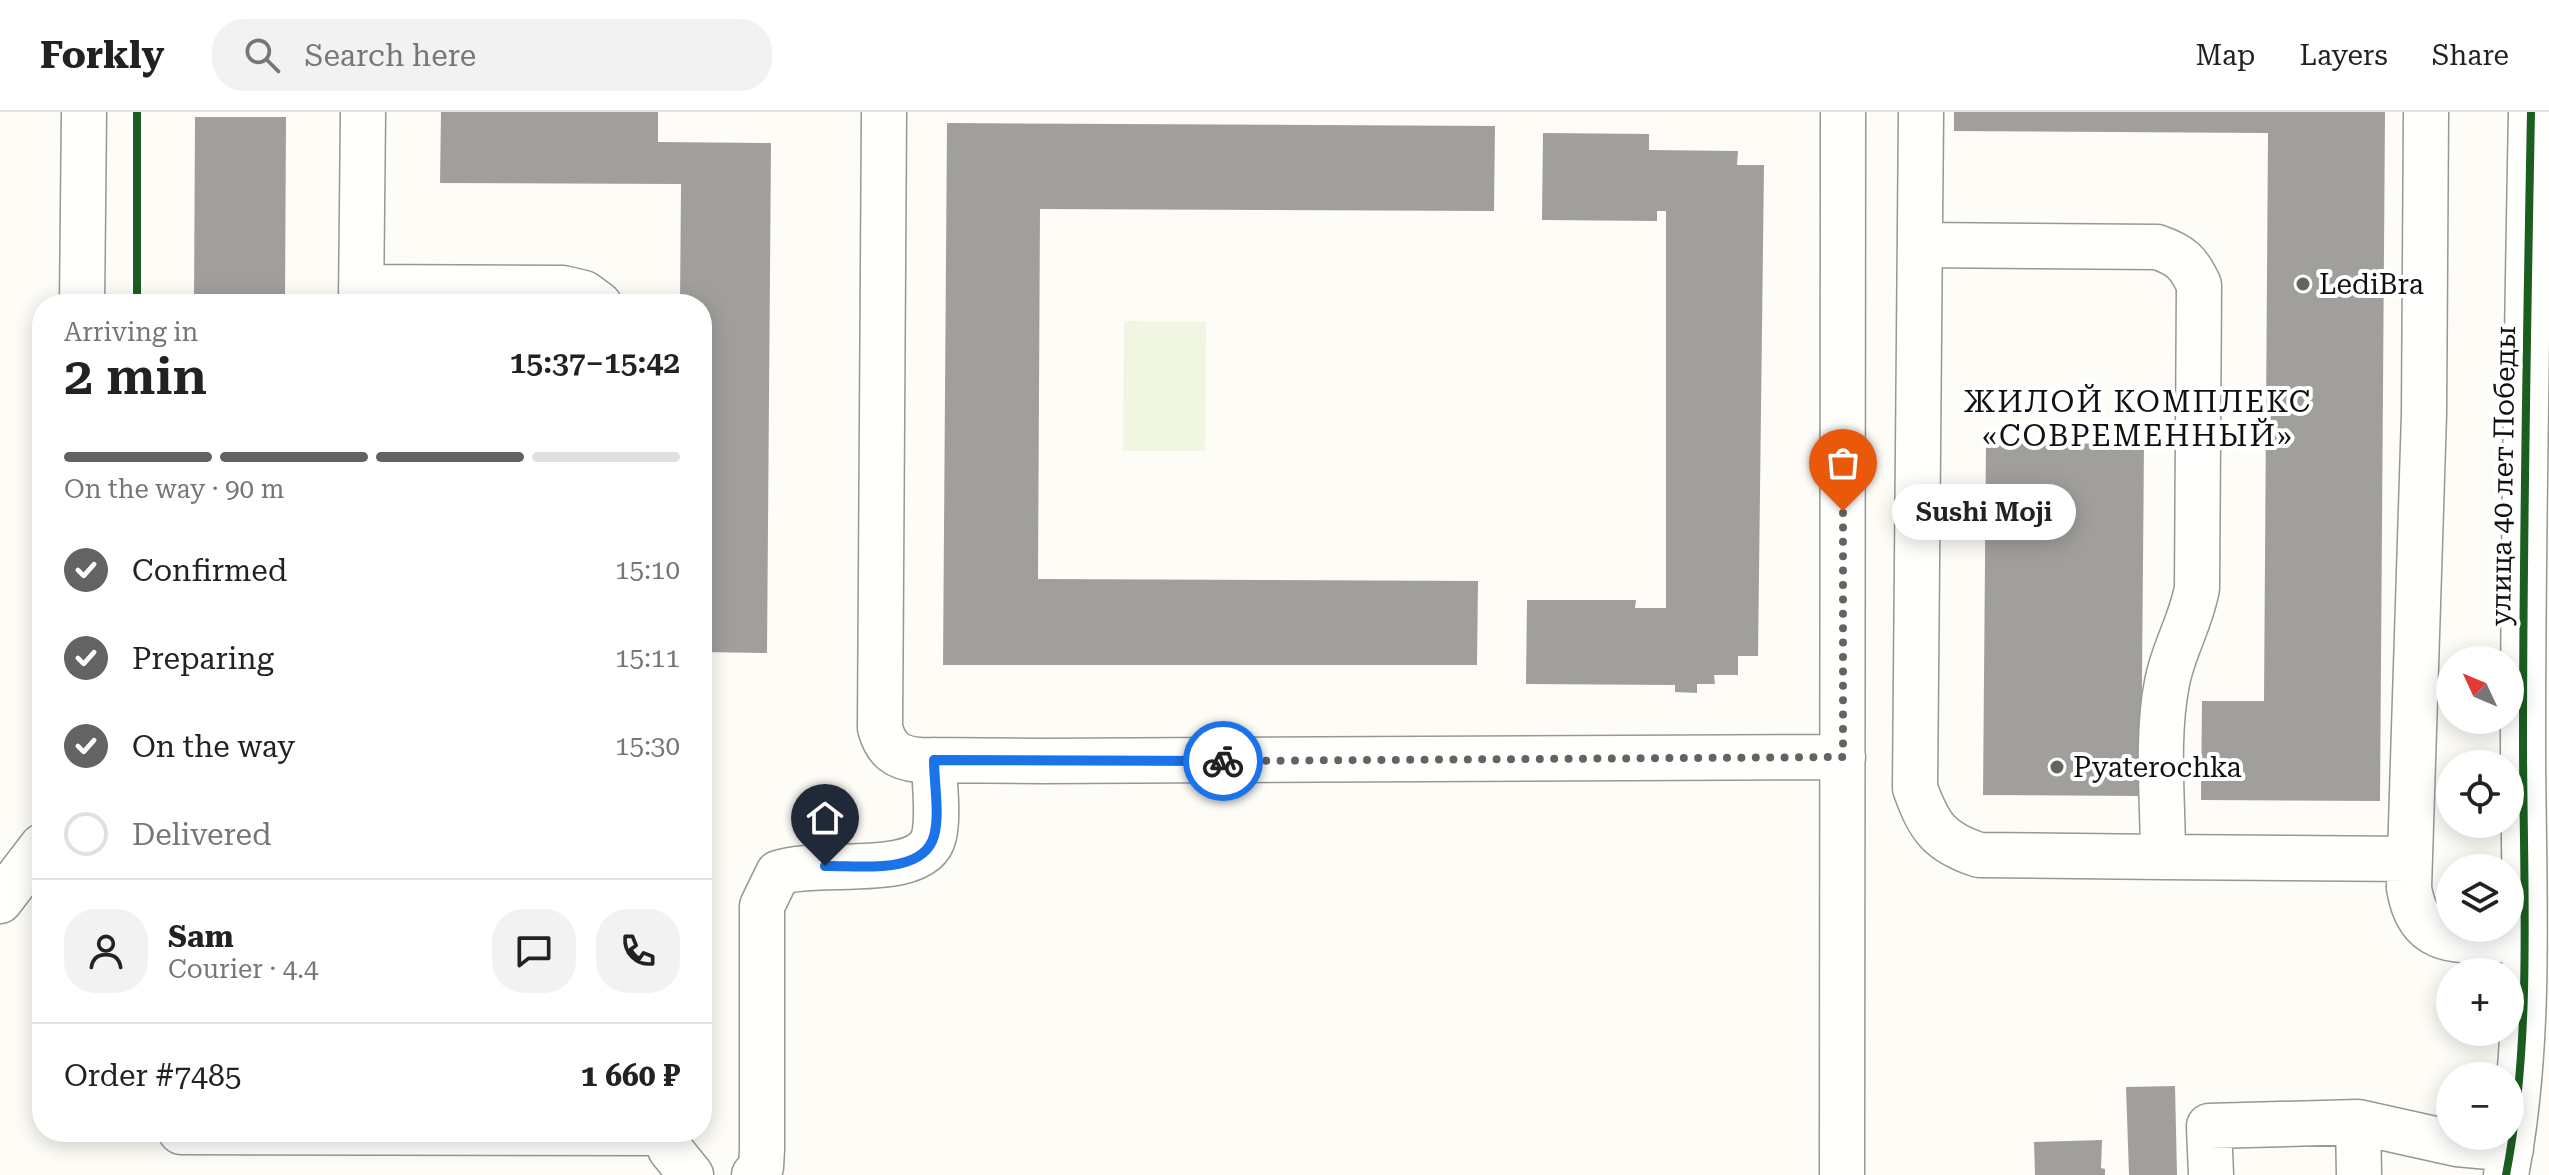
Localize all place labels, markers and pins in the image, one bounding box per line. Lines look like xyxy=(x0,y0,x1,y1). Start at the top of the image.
place label: LediBra xyxy=(2319,268,2424,301)
marker: LediBra xyxy=(2294,275,2312,293)
pin xyxy=(1809,429,1877,511)
callout: Sushi Moji xyxy=(1891,483,2075,539)
place label: Pyaterochka xyxy=(2073,751,2242,784)
marker: Pyaterochka xyxy=(2048,758,2066,776)
pin xyxy=(791,784,859,866)

